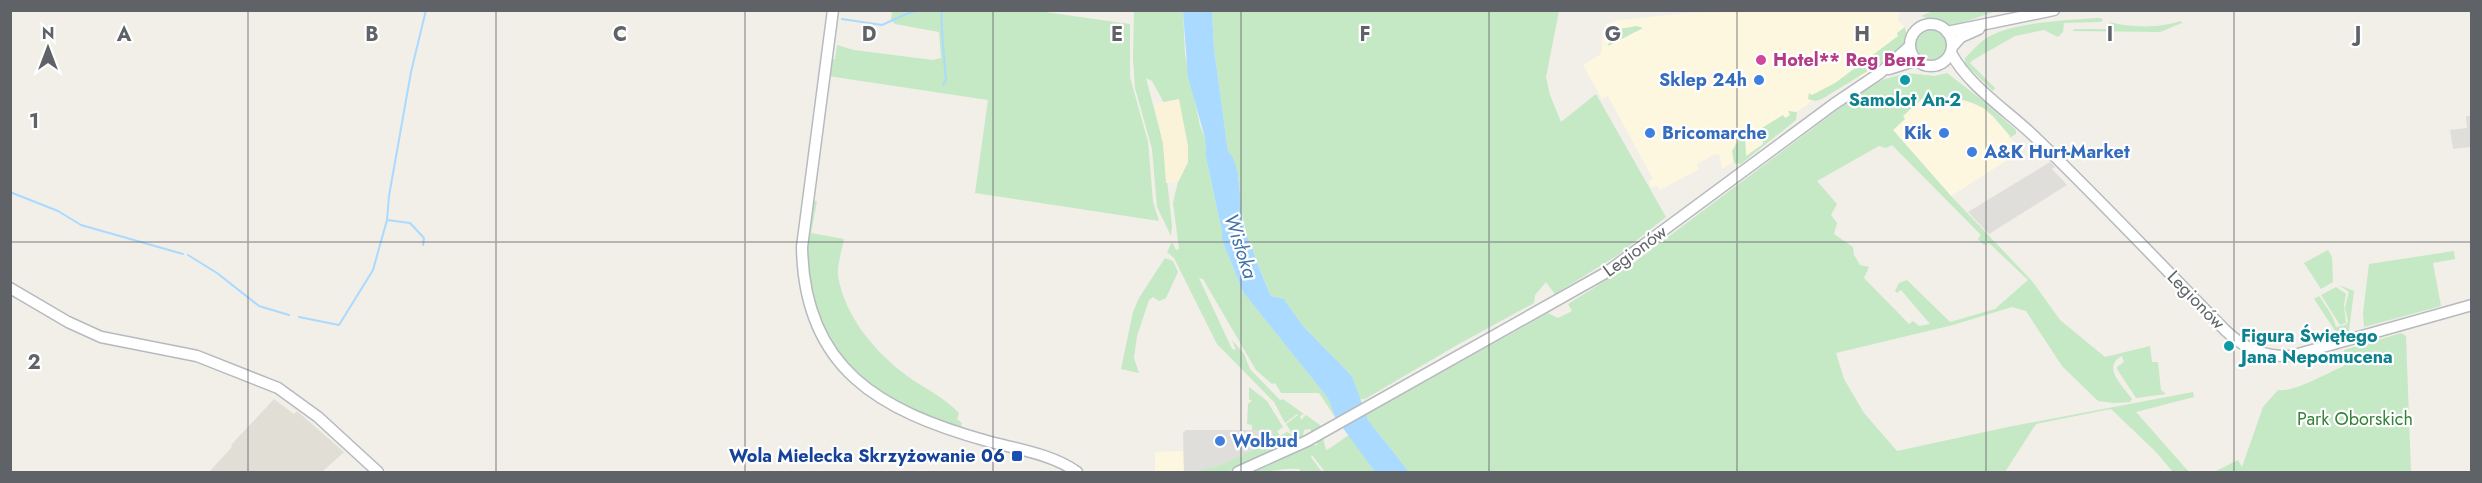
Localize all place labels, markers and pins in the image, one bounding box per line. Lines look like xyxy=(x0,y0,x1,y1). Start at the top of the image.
place label: Hotel** Reg Benz xyxy=(1773,47,1926,73)
marker: Hotel** Reg Benz xyxy=(1754,53,1768,67)
place label: Sklep 24h xyxy=(1659,67,1747,93)
marker: Sklep 24h xyxy=(1752,73,1766,87)
marker: Samolot An-2 xyxy=(1898,73,1912,87)
place label: Samolot An-2 xyxy=(1849,87,1961,113)
place label: Bricomarche xyxy=(1662,120,1767,146)
place label: Kik xyxy=(1904,120,1933,146)
marker: Bricomarche xyxy=(1643,126,1657,140)
marker: Kik xyxy=(1937,126,1951,140)
place label: A&K Hurt-Market xyxy=(1983,139,2130,165)
marker: A&K Hurt-Market xyxy=(1965,145,1979,159)
place label: Figura Świętego Jana Nepomucena xyxy=(2238,323,2393,370)
marker: Figura Świętego Jana Nepomucena xyxy=(2222,339,2236,353)
place label: Wolbud xyxy=(1232,428,1298,454)
marker: Wolbud xyxy=(1213,434,1227,448)
place label: Wola Mielecka Skrzyżowanie 06 xyxy=(729,443,1005,469)
marker: Wola Mielecka Skrzyżowanie 06 xyxy=(1010,449,1024,463)

